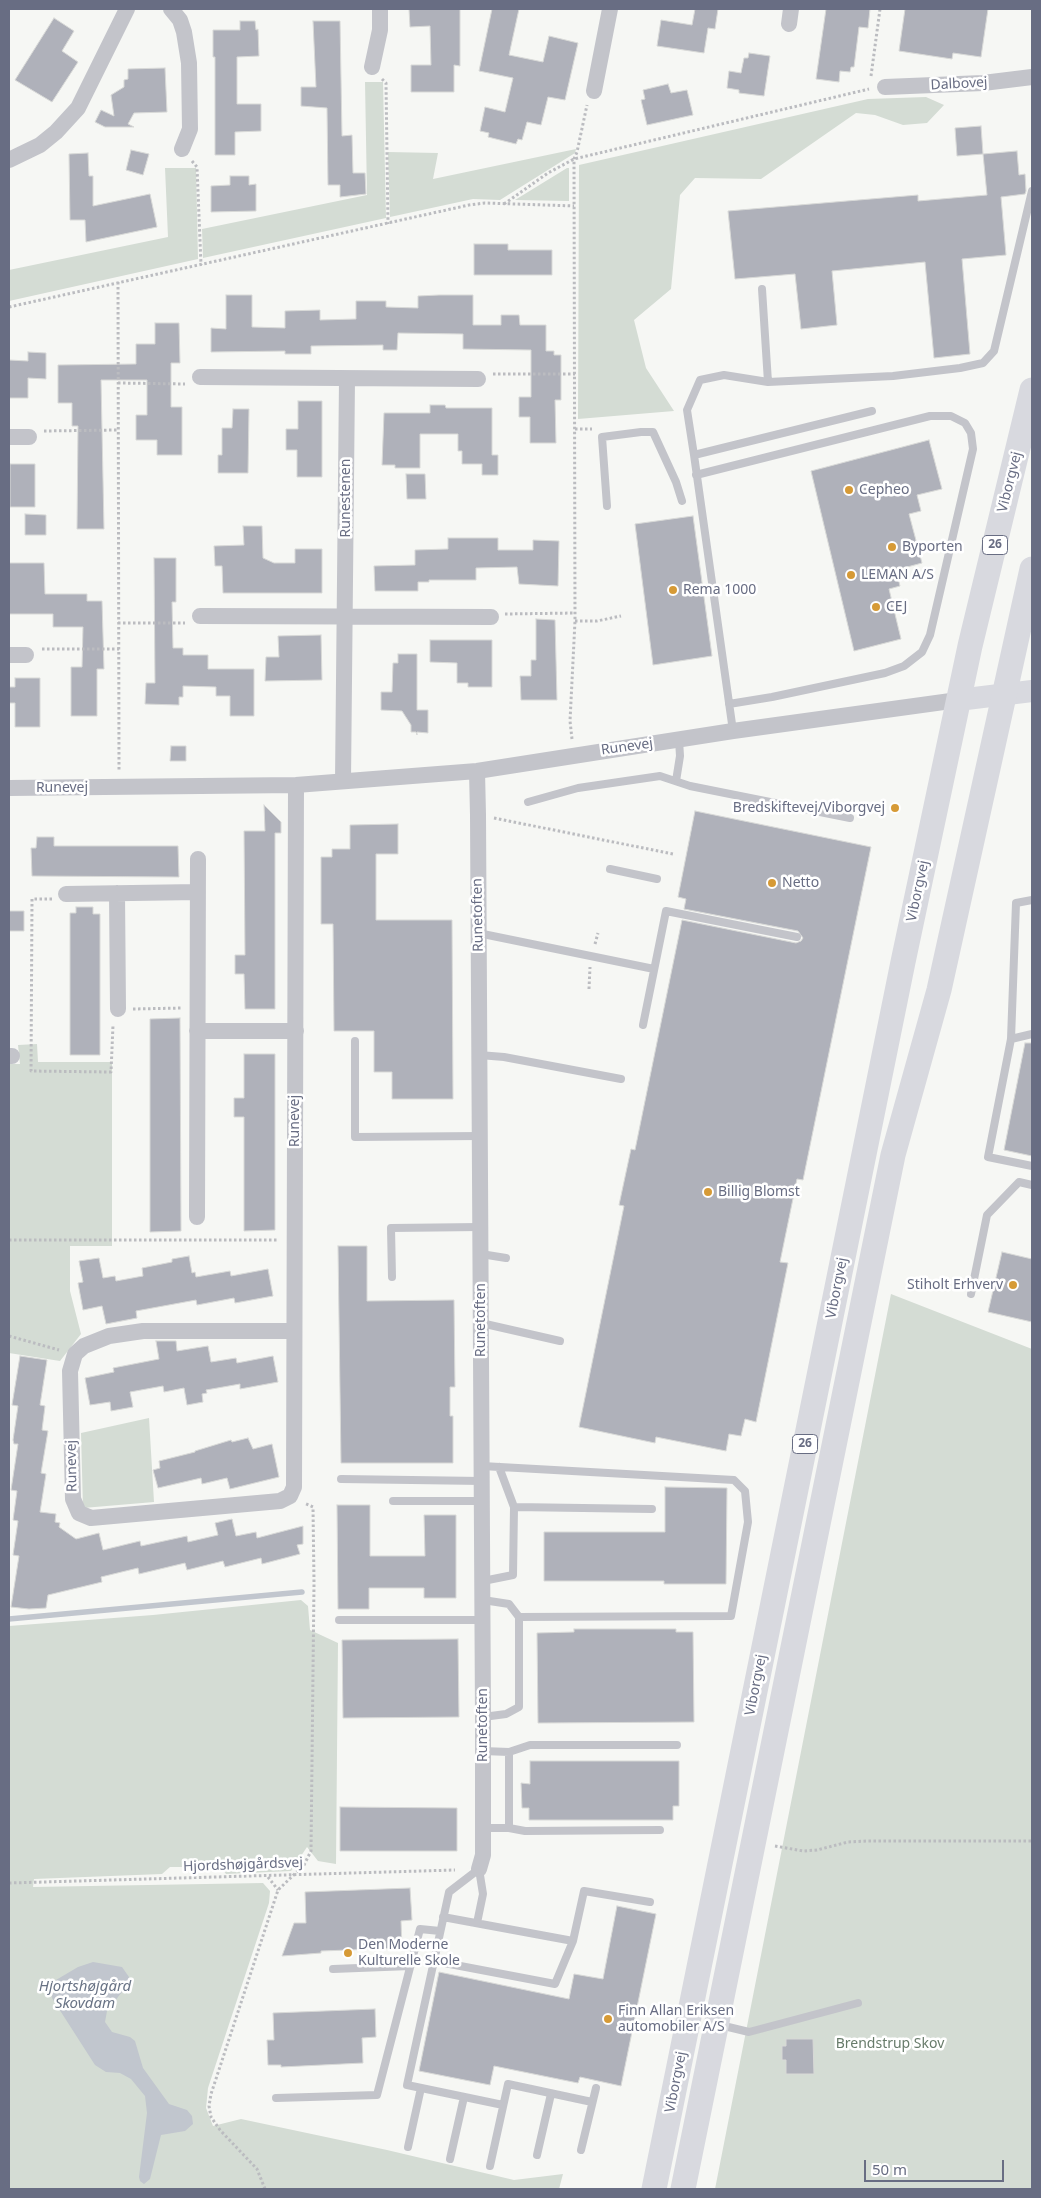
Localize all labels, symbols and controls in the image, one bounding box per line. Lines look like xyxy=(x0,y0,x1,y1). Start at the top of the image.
street label: Dalbovej xyxy=(930,74,988,94)
street label: Viborgvej xyxy=(994,450,1026,514)
street label: Runestenen xyxy=(338,459,354,537)
place label: Cepheo xyxy=(859,482,909,498)
marker: Cepheo xyxy=(843,484,855,496)
road number: 26 xyxy=(982,536,1008,554)
place label: Byporten xyxy=(902,539,963,555)
marker: Byporten xyxy=(886,541,898,553)
place label: LEMAN A/S xyxy=(861,567,934,583)
marker: LEMAN A/S xyxy=(845,569,857,581)
place label: Rema 1000 xyxy=(683,582,756,598)
marker: Rema 1000 xyxy=(667,584,679,596)
place label: CEJ xyxy=(886,599,907,615)
marker: CEJ xyxy=(870,601,882,613)
street label: Runevej xyxy=(600,735,654,759)
street label: Runevej xyxy=(36,780,88,796)
place label: Bredskiftevej/Viborgvej xyxy=(733,800,885,816)
marker: Bredskiftevej/Viborgvej xyxy=(889,802,901,814)
street label: Viborgvej xyxy=(903,859,933,923)
place label: Netto xyxy=(782,875,819,891)
marker: Netto xyxy=(766,877,778,889)
street label: Runetoften xyxy=(469,878,487,952)
street label: Runevej xyxy=(287,1095,303,1147)
place label: Billig Blomst xyxy=(718,1184,800,1200)
marker: Billig Blomst xyxy=(702,1186,714,1198)
street label: Viborgvej xyxy=(823,1256,851,1320)
place label: Stiholt Erhverv xyxy=(907,1277,1003,1293)
marker: Stiholt Erhverv xyxy=(1007,1279,1019,1291)
street label: Runetoften xyxy=(473,1283,489,1357)
road number: 26 xyxy=(792,1435,818,1454)
street label: Runevej xyxy=(63,1440,81,1492)
street label: Viborgvej xyxy=(742,1653,770,1717)
street label: Runetoften xyxy=(475,1688,491,1762)
street label: Hjordshøjgårdsvej xyxy=(183,1855,303,1875)
place label: Den Moderne Kulturelle Skole xyxy=(358,1937,460,1970)
marker: Den Moderne Kulturelle Skole xyxy=(342,1947,354,1959)
water label: Hjortshøjgård Skovdam xyxy=(39,1978,131,2013)
place label: Finn Allan Eriksen automobiler A/S xyxy=(618,2003,734,2035)
marker: Finn Allan Eriksen automobiler A/S xyxy=(602,2013,614,2025)
park label: Brendstrup Skov xyxy=(836,2036,944,2052)
street label: Viborgvej xyxy=(662,2050,690,2114)
scale bar xyxy=(866,2150,1006,2182)
text: 50 m xyxy=(872,2159,907,2179)

